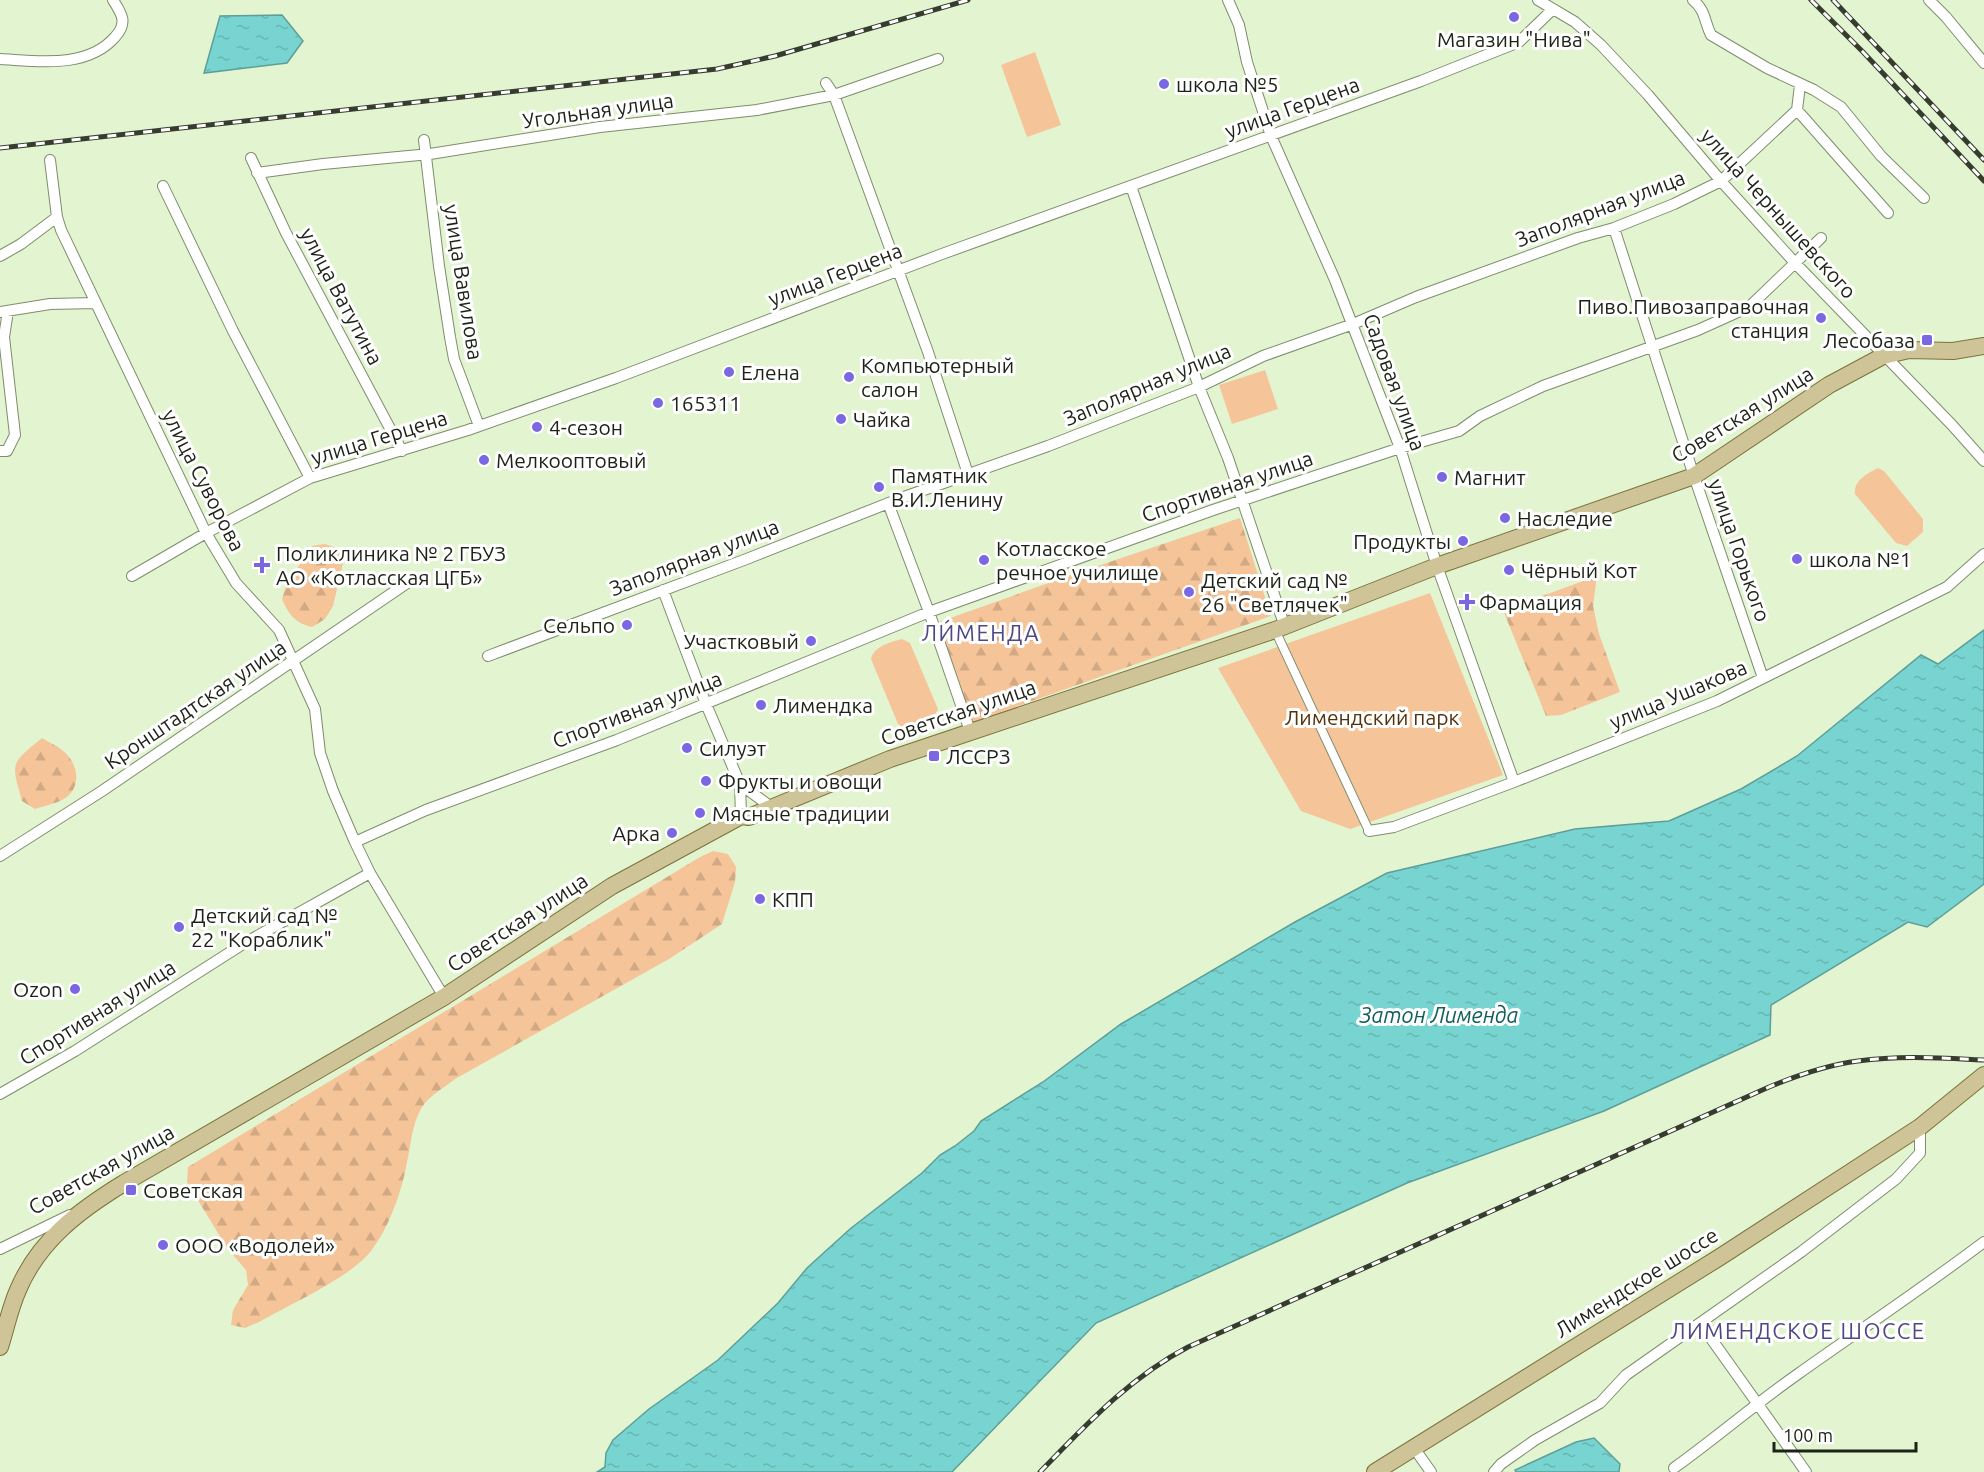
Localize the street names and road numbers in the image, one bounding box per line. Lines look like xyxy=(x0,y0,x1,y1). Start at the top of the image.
street label: улица Герцена xyxy=(1221,72,1363,142)
street label: Угольная улица xyxy=(521,88,675,132)
street label: улица Чернышевского xyxy=(1696,123,1862,303)
street label: Заполярная улица xyxy=(1512,165,1688,251)
street label: улица Вавилова xyxy=(440,202,488,362)
street label: улица Ватутина xyxy=(296,223,388,369)
street label: улица Герцена xyxy=(765,237,905,311)
street label: Садовая улица xyxy=(1359,310,1431,454)
street label: Заполярная улица xyxy=(1060,338,1234,430)
street label: Советская улица xyxy=(1667,361,1817,467)
street label: улица Суворова xyxy=(158,405,250,555)
street label: улица Герцена xyxy=(308,405,450,469)
street label: Спортивная улица xyxy=(1138,445,1316,527)
street label: улица Горького xyxy=(1704,475,1776,625)
street label: Заполярная улица xyxy=(606,514,782,600)
street label: Кронштадтская улица xyxy=(100,634,290,774)
street label: улица Ушакова xyxy=(1606,654,1750,734)
street label: Спортивная улица xyxy=(549,666,725,752)
street label: Советская улица xyxy=(877,674,1039,750)
street label: Советская улица xyxy=(442,868,592,976)
street label: Спортивная улица xyxy=(15,954,179,1070)
street label: Советская улица xyxy=(24,1119,178,1219)
street label: Лимендское шоссе xyxy=(1550,1222,1722,1342)

